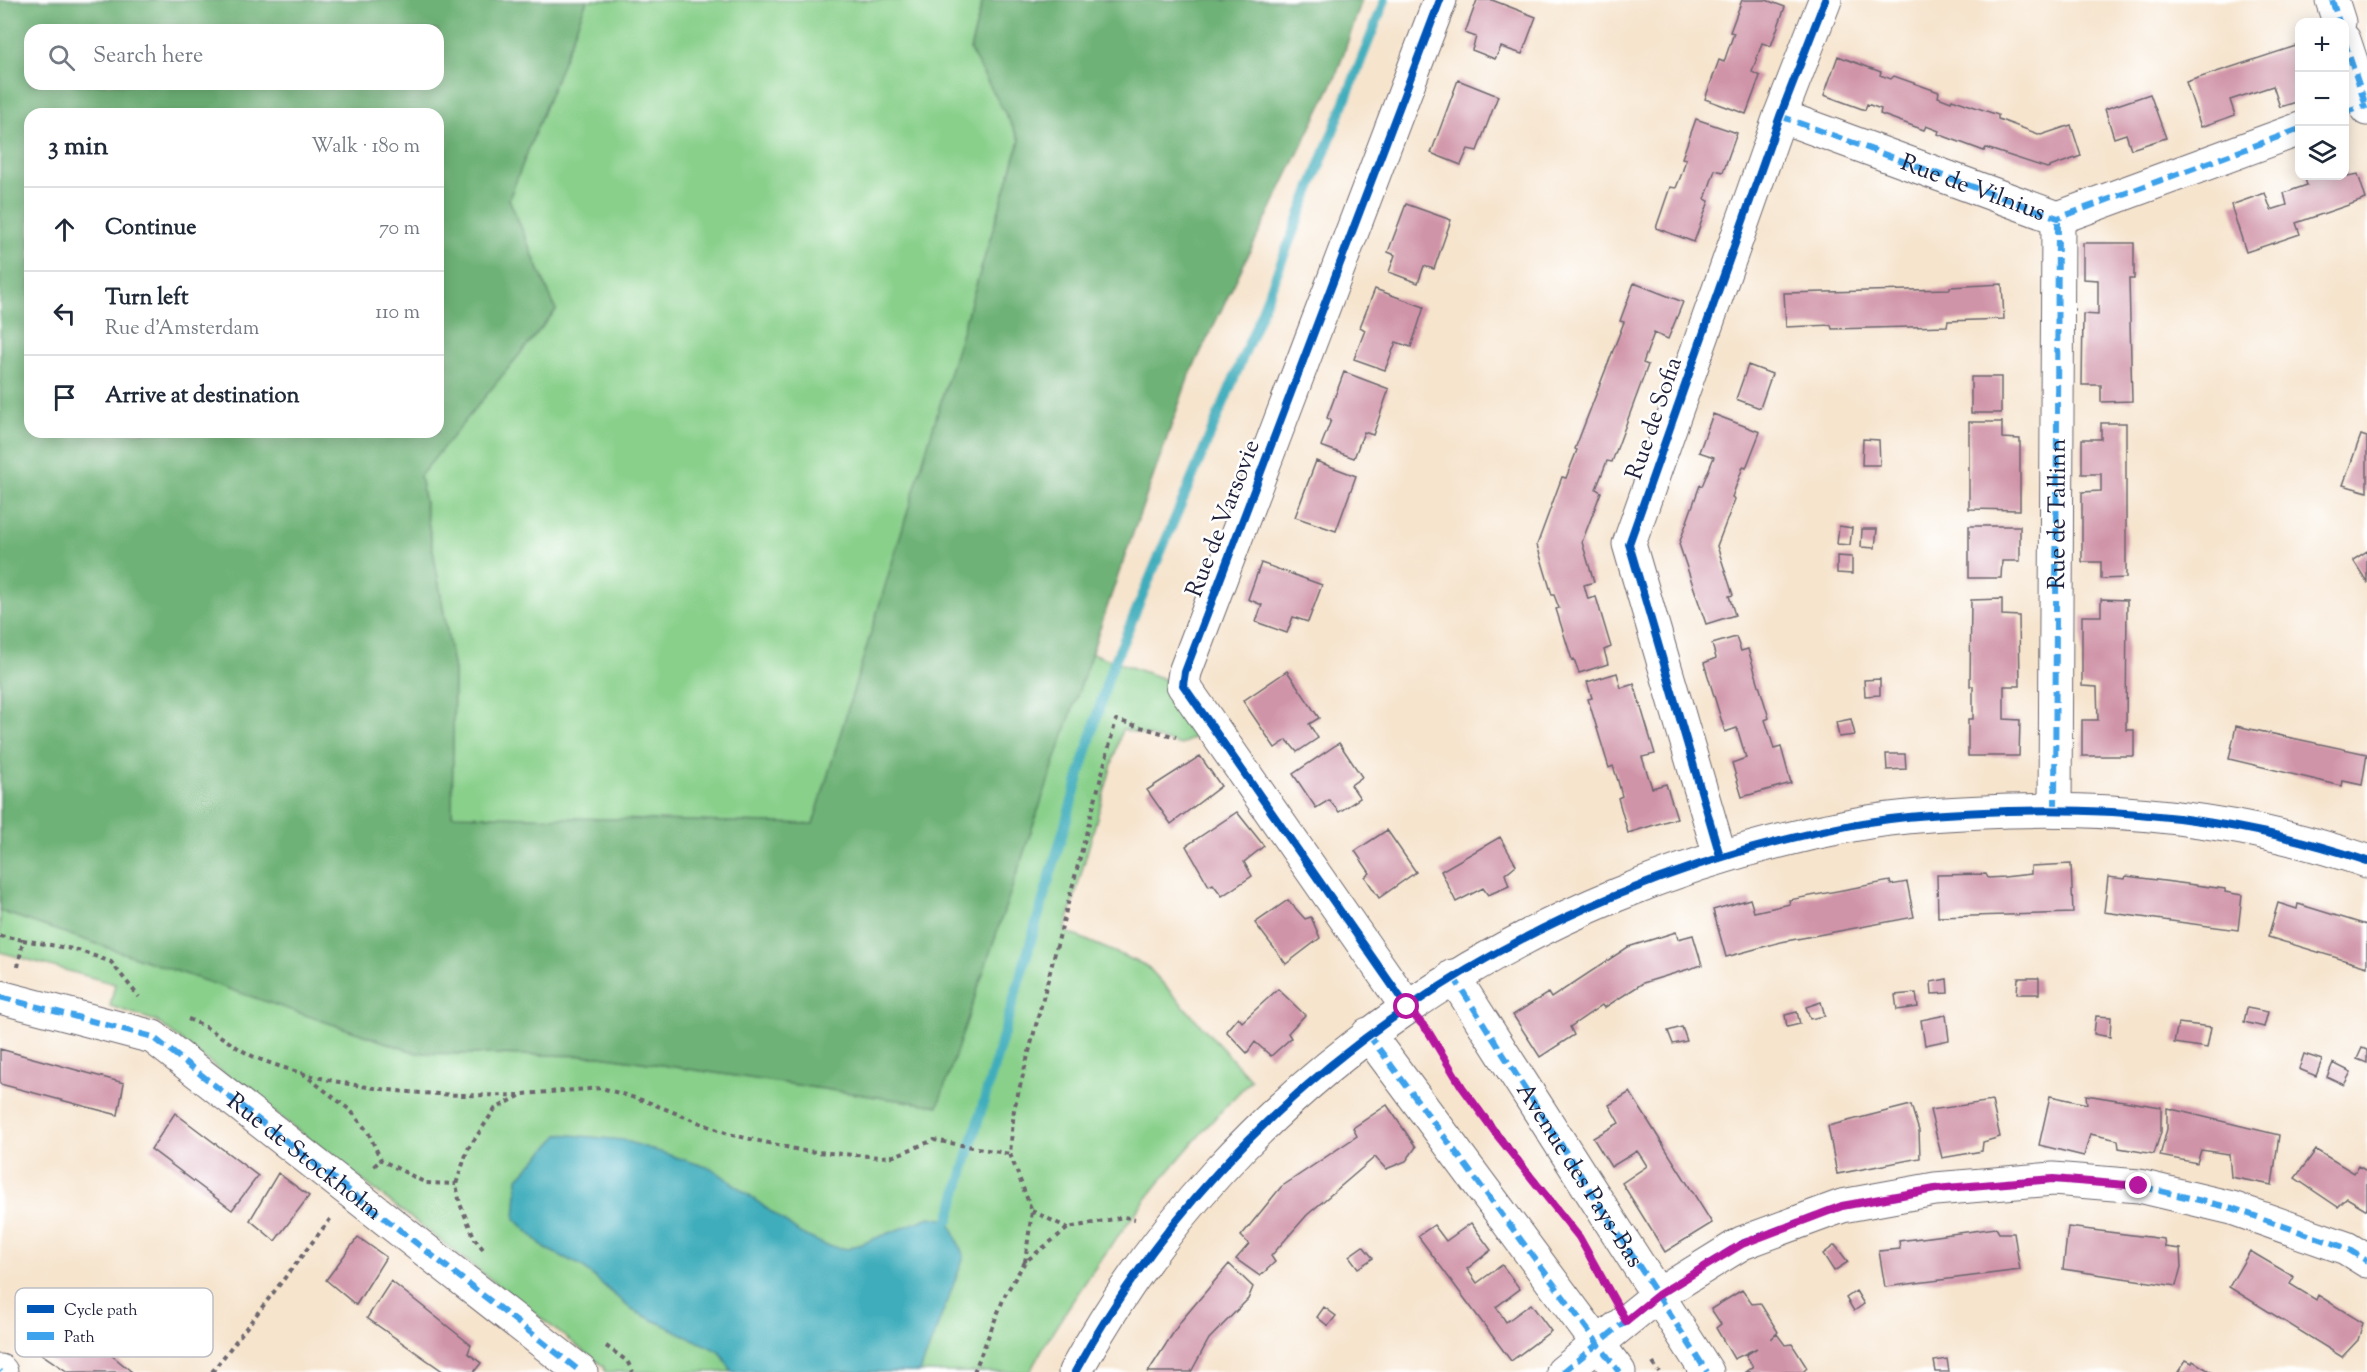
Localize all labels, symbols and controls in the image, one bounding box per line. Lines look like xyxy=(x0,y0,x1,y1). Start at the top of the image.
map controls xyxy=(2295,18,2349,180)
button: + xyxy=(2295,18,2349,72)
search box xyxy=(24,24,444,90)
icon: search xyxy=(45,41,78,74)
text: Search here xyxy=(93,41,203,73)
button: − xyxy=(2295,72,2349,126)
button: layers xyxy=(2295,126,2349,180)
text: 3 min xyxy=(48,129,108,166)
text: Walk · 180 m xyxy=(311,133,420,162)
street label: Rue de Vilnius xyxy=(1896,147,2050,231)
icon: ahead xyxy=(48,213,81,246)
text: Continue xyxy=(105,213,196,245)
text: 70 m xyxy=(379,215,420,244)
text: Turn left xyxy=(105,283,188,315)
icon: left xyxy=(48,297,81,330)
text: 110 m xyxy=(375,299,420,328)
text: Rue d'Amsterdam xyxy=(105,315,259,344)
street label: Rue de Sofia xyxy=(1618,353,1692,485)
icon: arrive xyxy=(48,381,81,414)
text: Arrive at destination xyxy=(105,381,300,413)
street label: Rue de Varsovie xyxy=(1178,435,1270,602)
street label: Rue de Tallinn xyxy=(2041,439,2076,589)
route start xyxy=(1393,993,1419,1019)
street label: Avenue des Pays-Bas xyxy=(1507,1077,1651,1275)
street label: Rue de Stockholm xyxy=(219,1086,389,1229)
route end xyxy=(2125,1172,2151,1198)
legend xyxy=(15,1288,213,1357)
text: Cycle path xyxy=(64,1300,138,1323)
text: Path xyxy=(64,1327,95,1350)

